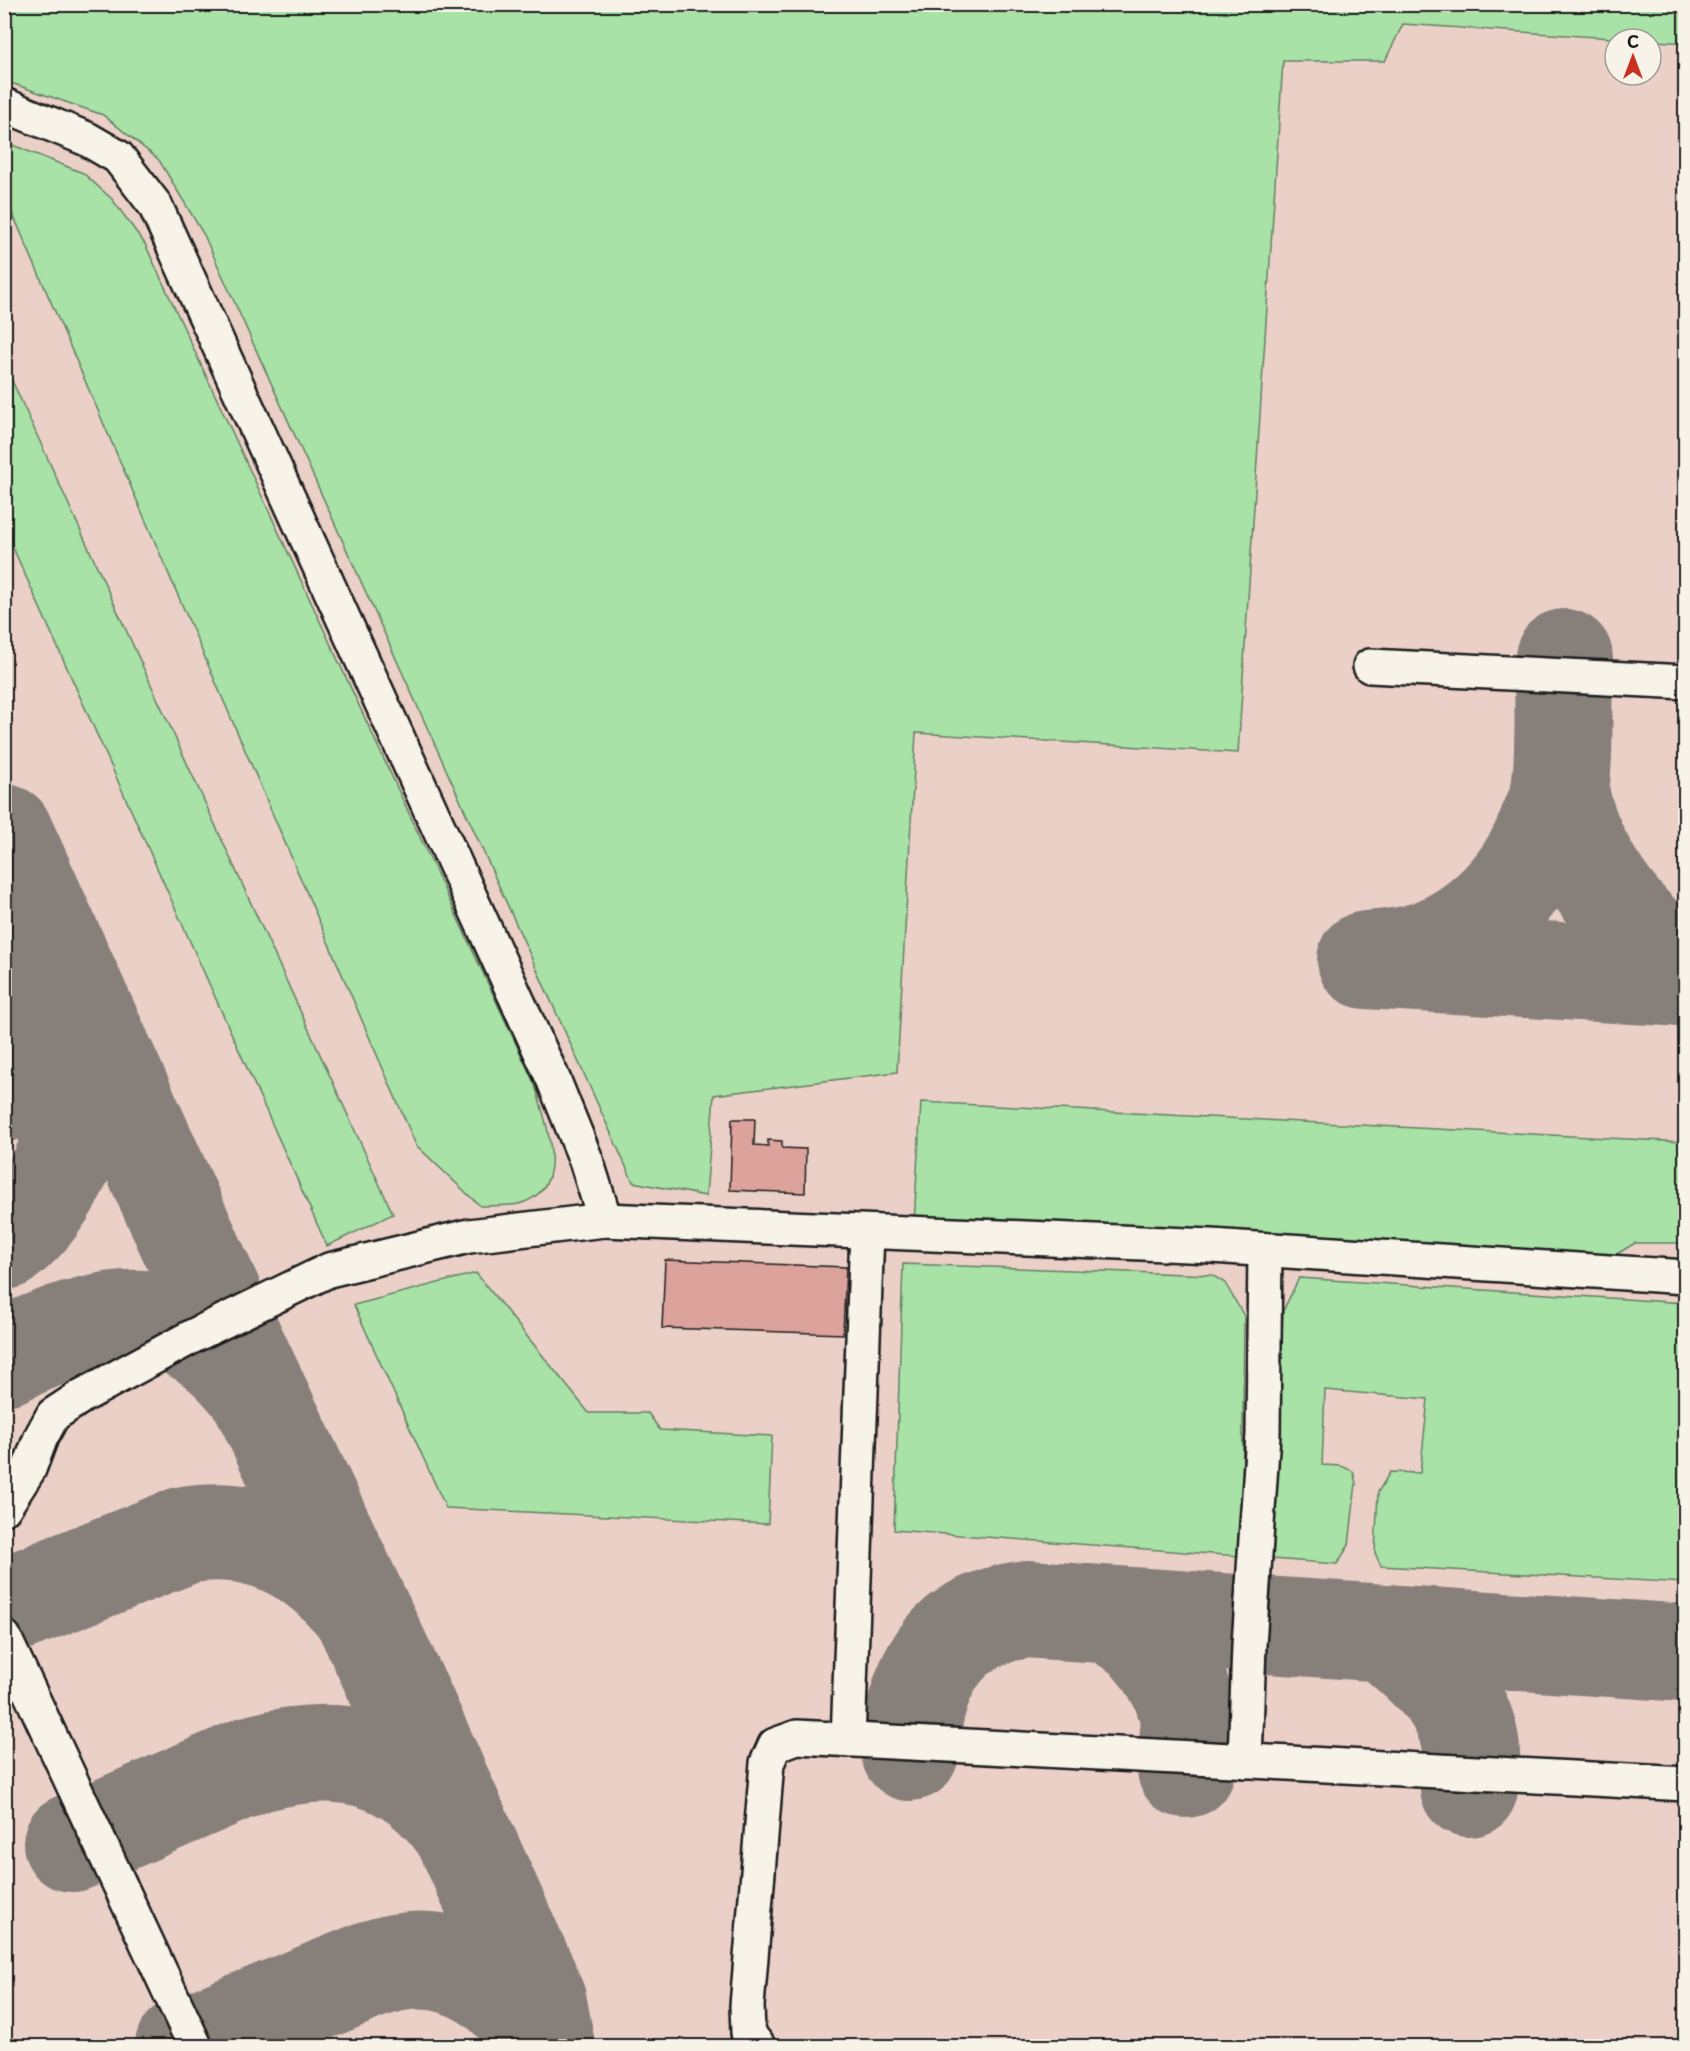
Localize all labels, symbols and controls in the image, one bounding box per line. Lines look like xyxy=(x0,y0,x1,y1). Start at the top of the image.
north arrow xyxy=(1603,27,1663,87)
text: С xyxy=(1627,29,1639,53)

